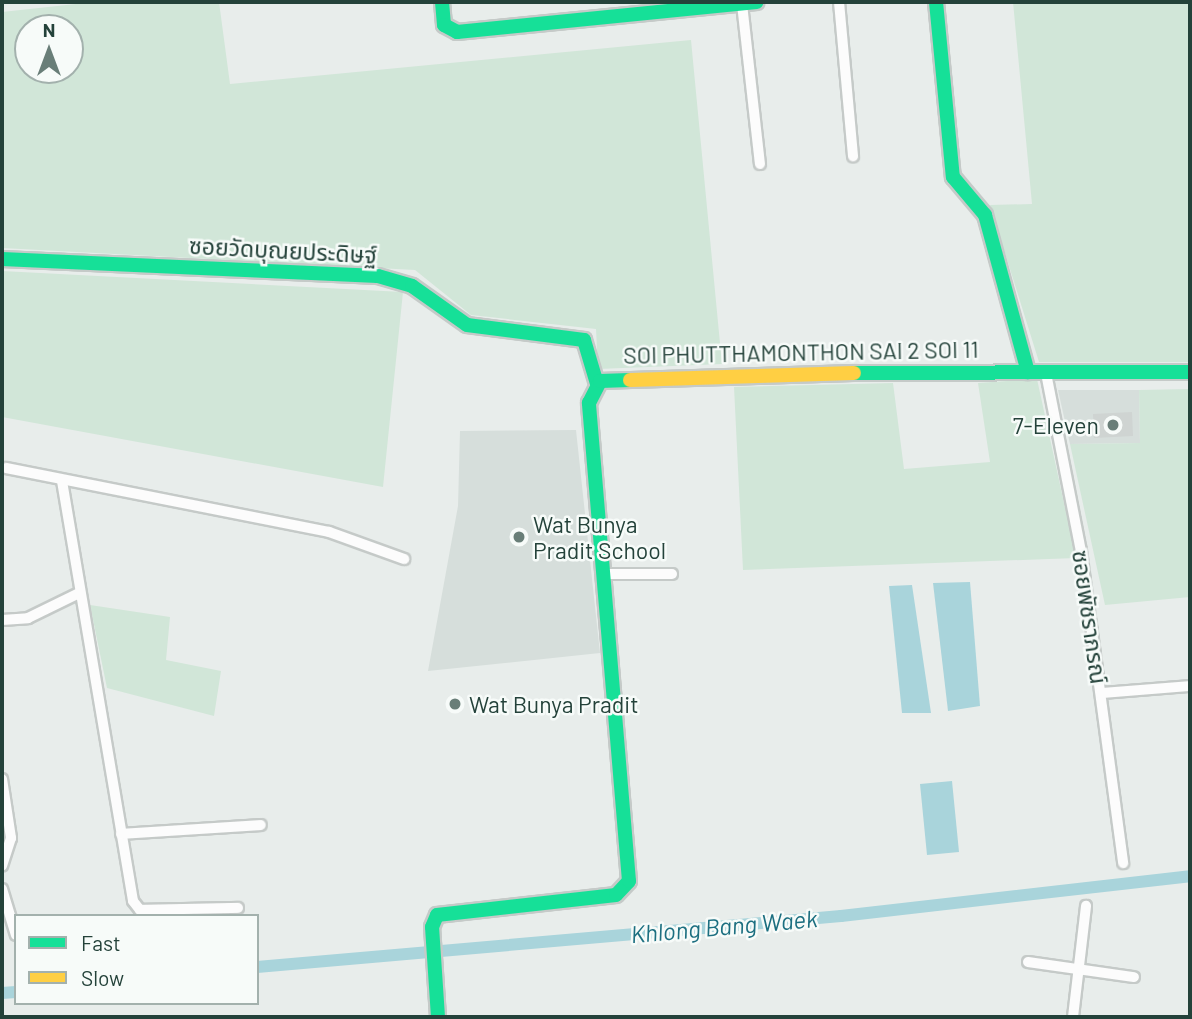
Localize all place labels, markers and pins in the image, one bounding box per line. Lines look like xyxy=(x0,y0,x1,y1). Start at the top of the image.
place label: 7-Eleven xyxy=(1013,411,1099,439)
marker: 7-Eleven xyxy=(1105,417,1121,433)
place label: Wat Bunya Pradit School xyxy=(533,510,666,564)
marker: Wat Bunya Pradit School xyxy=(511,529,527,545)
place label: Wat Bunya Pradit xyxy=(469,690,639,718)
marker: Wat Bunya Pradit xyxy=(447,696,463,712)

